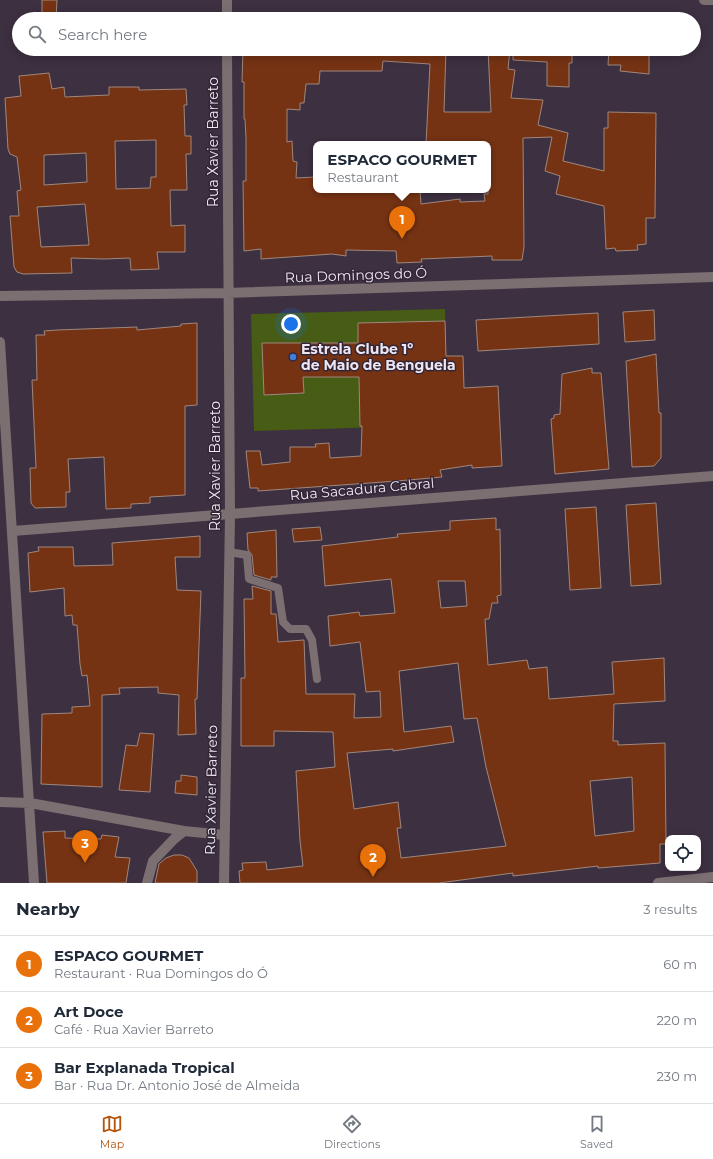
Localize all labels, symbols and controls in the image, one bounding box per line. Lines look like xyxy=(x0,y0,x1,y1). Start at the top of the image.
search box xyxy=(12,12,701,56)
icon: search xyxy=(26,23,48,45)
text: Search here xyxy=(58,25,147,44)
street label: Rua Xavier Barreto xyxy=(204,77,222,207)
popup xyxy=(313,141,491,193)
text: ESPACO GOURMET xyxy=(327,150,477,169)
text: Restaurant xyxy=(327,169,399,185)
pin: 1 xyxy=(389,206,415,239)
street label: Rua Domingos do Ó xyxy=(285,264,428,286)
your location xyxy=(281,314,301,334)
place label: Estrela Clube 1º de Maio de Benguela xyxy=(301,340,456,374)
marker: Estrela Clube 1º de Maio de Benguela xyxy=(288,352,298,362)
street label: Rua Xavier Barreto xyxy=(206,401,224,531)
street label: Rua Sacadura Cabral xyxy=(289,474,435,504)
street label: Rua Xavier Barreto xyxy=(201,725,221,855)
pin: 3 xyxy=(72,830,98,863)
map controls xyxy=(665,835,701,871)
button: locate xyxy=(665,835,701,871)
pin: 2 xyxy=(360,844,386,877)
text: Nearby xyxy=(16,899,80,919)
text: 3 results xyxy=(643,901,697,917)
text: ESPACO GOURMET xyxy=(54,946,203,965)
text: 1 xyxy=(26,956,32,972)
text: 60 m xyxy=(663,956,697,972)
text: Restaurant · Rua Domingos do Ó xyxy=(54,965,268,981)
text: Art Doce xyxy=(54,1002,123,1021)
text: 2 xyxy=(25,1012,33,1028)
text: 220 m xyxy=(656,1012,697,1028)
text: Café · Rua Xavier Barreto xyxy=(54,1021,214,1037)
text: Bar Explanada Tropical xyxy=(54,1058,235,1077)
text: 3 xyxy=(25,1068,33,1084)
text: 230 m xyxy=(656,1068,697,1084)
text: Bar · Rua Dr. Antonio José de Almeida xyxy=(54,1077,300,1093)
tab: Map xyxy=(100,1113,124,1151)
tab: Directions xyxy=(324,1113,380,1151)
tab: Saved xyxy=(580,1113,613,1151)

